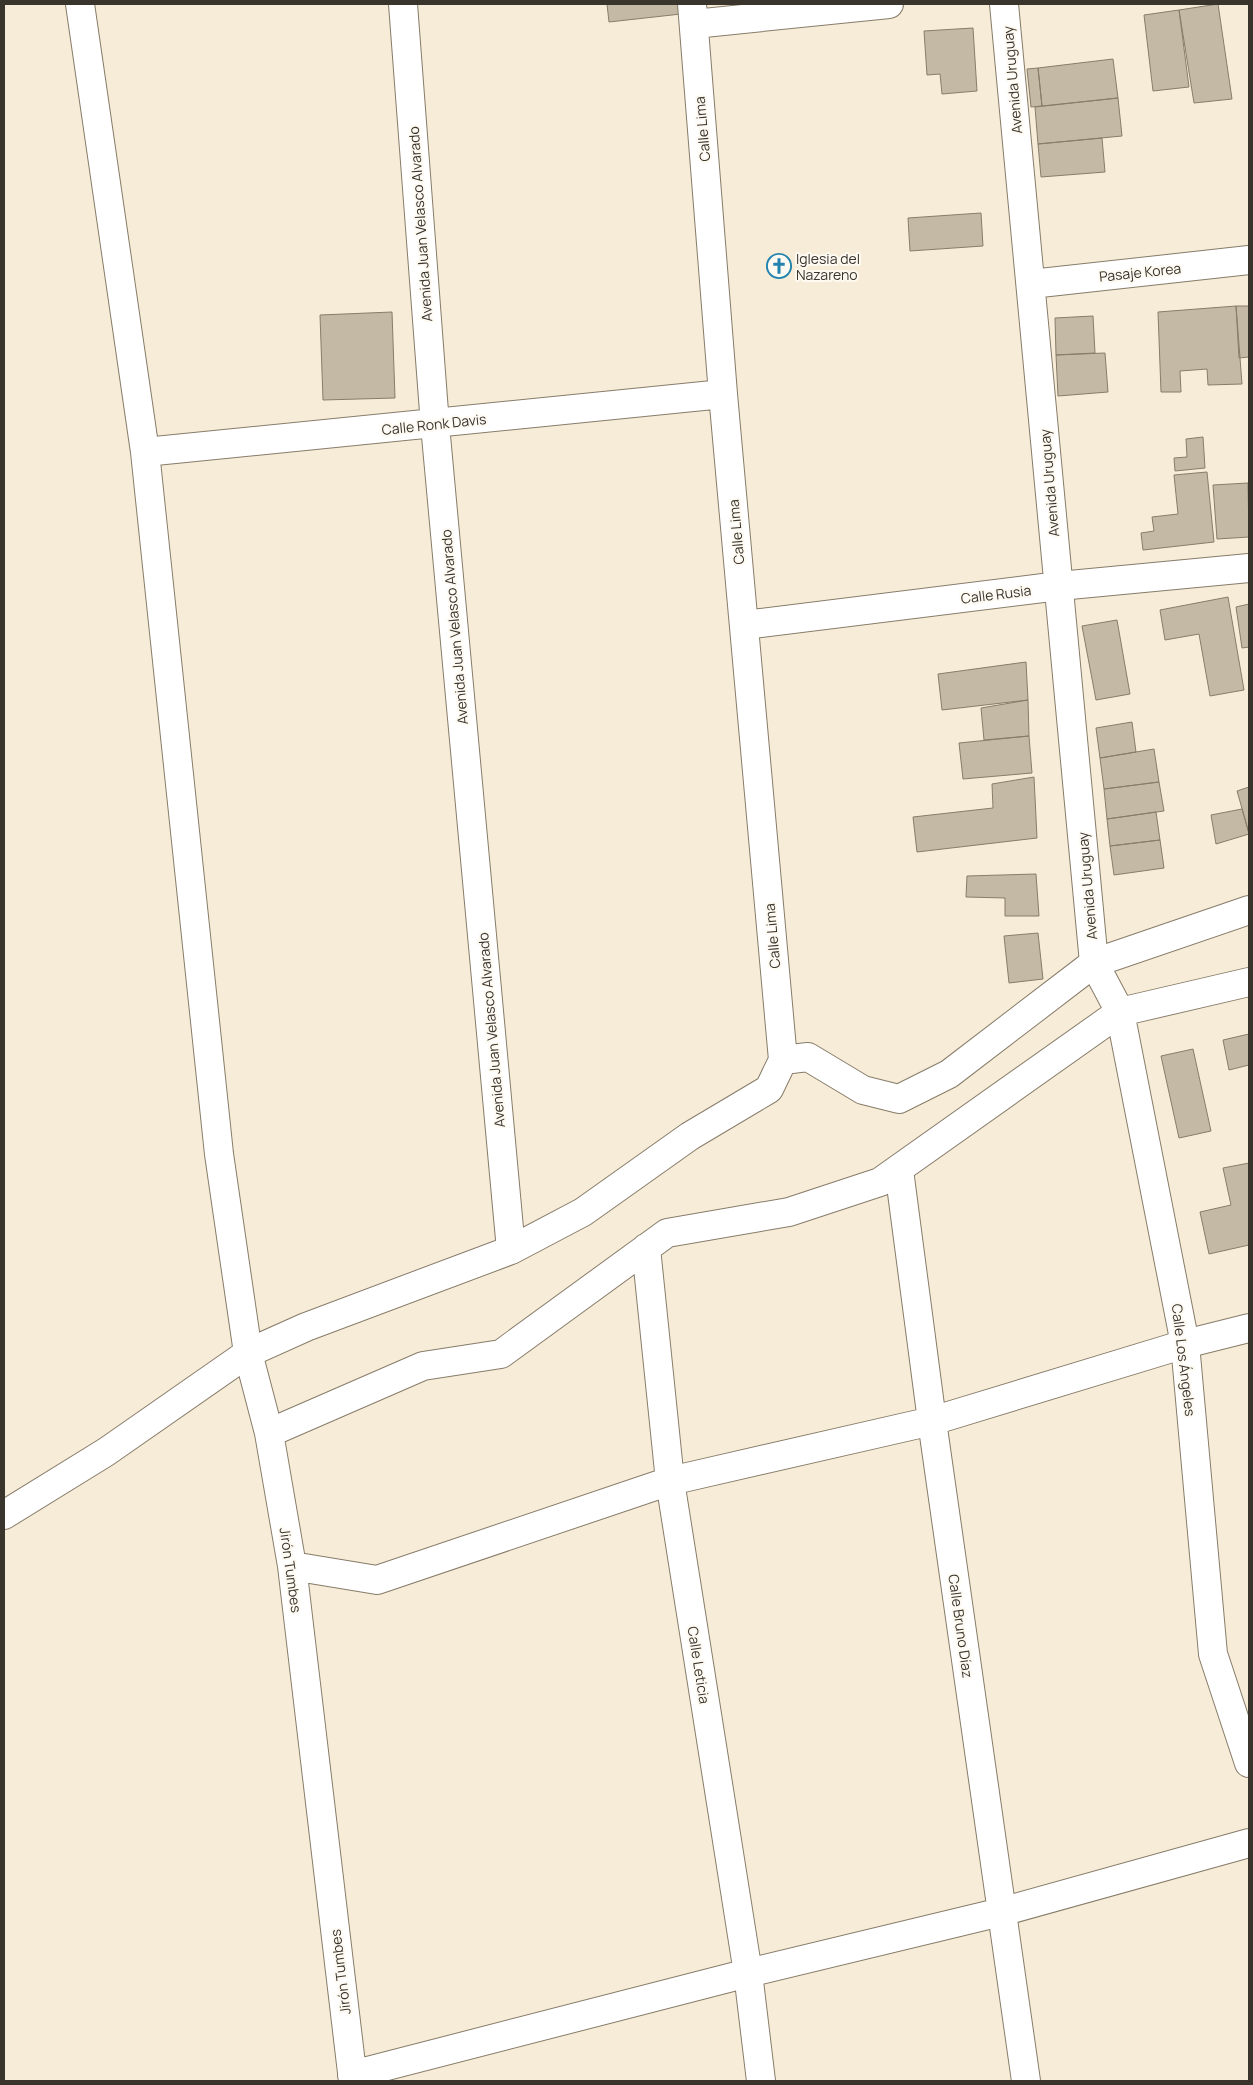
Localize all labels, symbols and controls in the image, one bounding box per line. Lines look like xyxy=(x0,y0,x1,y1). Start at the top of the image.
street label: Avenida Uruguay xyxy=(998,25,1026,135)
street label: Calle Lima xyxy=(690,96,714,162)
street label: Avenida Juan Velasco Alvarado xyxy=(404,126,436,322)
place label: Iglesia del Nazareno xyxy=(796,249,860,284)
church icon: Iglesia del Nazareno xyxy=(766,253,792,279)
street label: Pasaje Korea xyxy=(1098,258,1182,286)
street label: Calle Ronk Davis xyxy=(381,409,487,439)
street label: Avenida Uruguay xyxy=(1035,428,1063,538)
street label: Calle Lima xyxy=(724,499,748,565)
street label: Avenida Juan Velasco Alvarado xyxy=(436,529,472,725)
street label: Calle Rusia xyxy=(960,580,1032,608)
street label: Avenida Uruguay xyxy=(1073,831,1101,941)
street label: Calle Lima xyxy=(760,903,784,969)
street label: Avenida Juan Velasco Alvarado xyxy=(473,932,509,1128)
street label: Calle Los Ángeles xyxy=(1168,1303,1200,1417)
street label: Jirón Tumbes xyxy=(276,1526,306,1614)
street label: Calle Bruno Díaz xyxy=(944,1573,978,1679)
street label: Calle Leticia xyxy=(684,1625,714,1705)
street label: Jirón Tumbes xyxy=(325,1928,355,2016)

